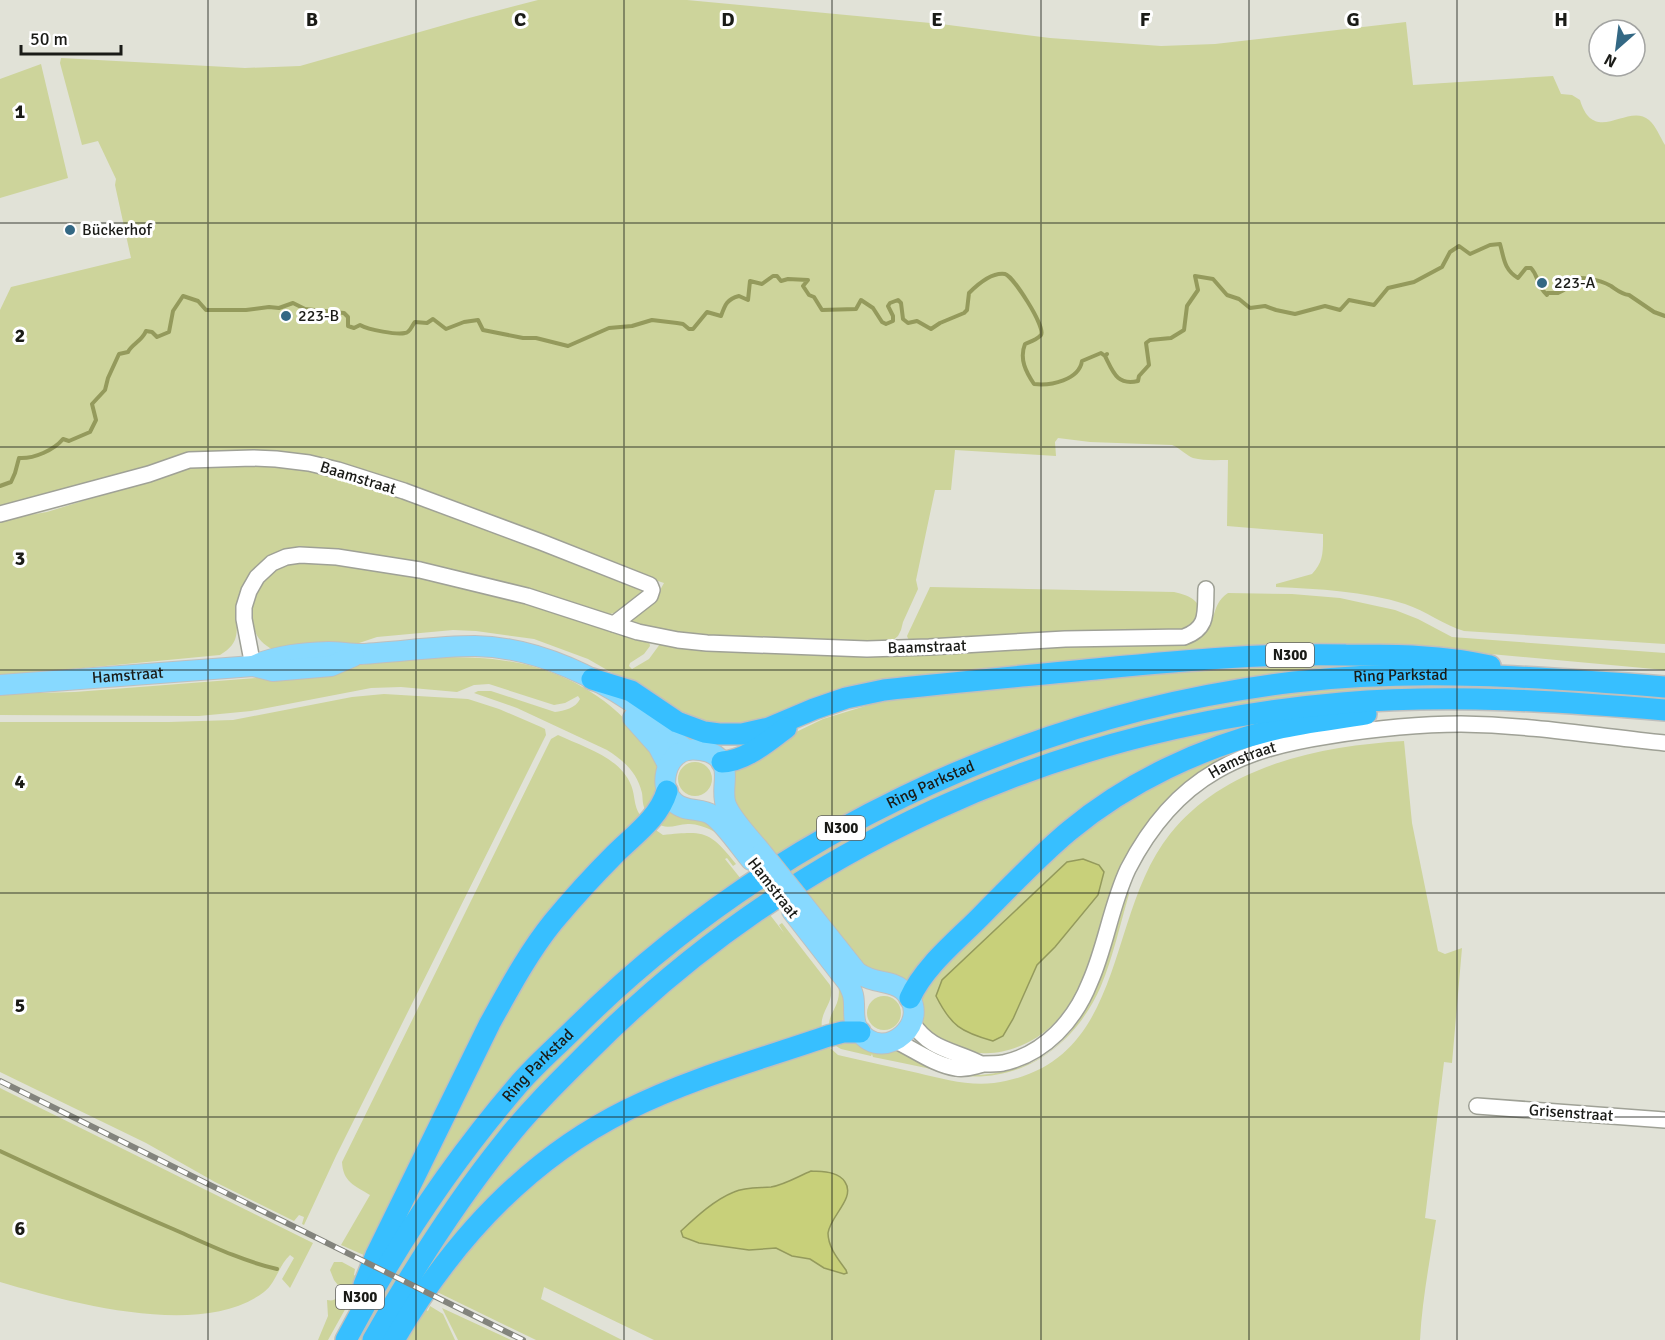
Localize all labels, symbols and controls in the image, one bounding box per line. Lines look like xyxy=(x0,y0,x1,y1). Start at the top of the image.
text: B xyxy=(306,7,318,32)
text: C xyxy=(514,7,526,32)
text: D xyxy=(721,7,735,32)
text: E xyxy=(931,7,943,32)
text: F xyxy=(1140,7,1151,32)
text: G xyxy=(1346,7,1360,32)
text: H xyxy=(1554,7,1568,32)
scale bar xyxy=(21,18,122,56)
north arrow xyxy=(1587,18,1647,78)
text: 50 m xyxy=(30,28,68,50)
text: N xyxy=(1601,49,1620,72)
text: 1 xyxy=(15,99,26,124)
place label: Bückerhof xyxy=(82,220,152,240)
marker: Bückerhof xyxy=(63,223,77,237)
place label: 223-A xyxy=(1554,273,1596,293)
marker: 223-A xyxy=(1535,276,1549,290)
place label: 223-B xyxy=(298,306,339,326)
marker: 223-B xyxy=(279,309,293,323)
text: 2 xyxy=(15,323,25,348)
street label: Baamstraat xyxy=(317,457,399,499)
text: 3 xyxy=(15,546,25,571)
street label: Baamstraat xyxy=(887,636,967,658)
road number: N300 xyxy=(1266,643,1314,667)
street label: Hamstraat xyxy=(91,663,165,688)
street label: Ring Parkstad xyxy=(1353,665,1448,687)
street label: Hamstraat xyxy=(1205,737,1279,783)
street label: Ring Parkstad xyxy=(883,756,978,813)
text: 4 xyxy=(15,769,26,794)
road number: N300 xyxy=(817,816,865,840)
street label: Hamstraat xyxy=(743,854,803,923)
text: 5 xyxy=(15,993,25,1018)
street label: Ring Parkstad xyxy=(498,1025,578,1106)
street label: Grisenstraat xyxy=(1528,1100,1614,1126)
text: 6 xyxy=(15,1216,26,1241)
road number: N300 xyxy=(336,1285,384,1309)

